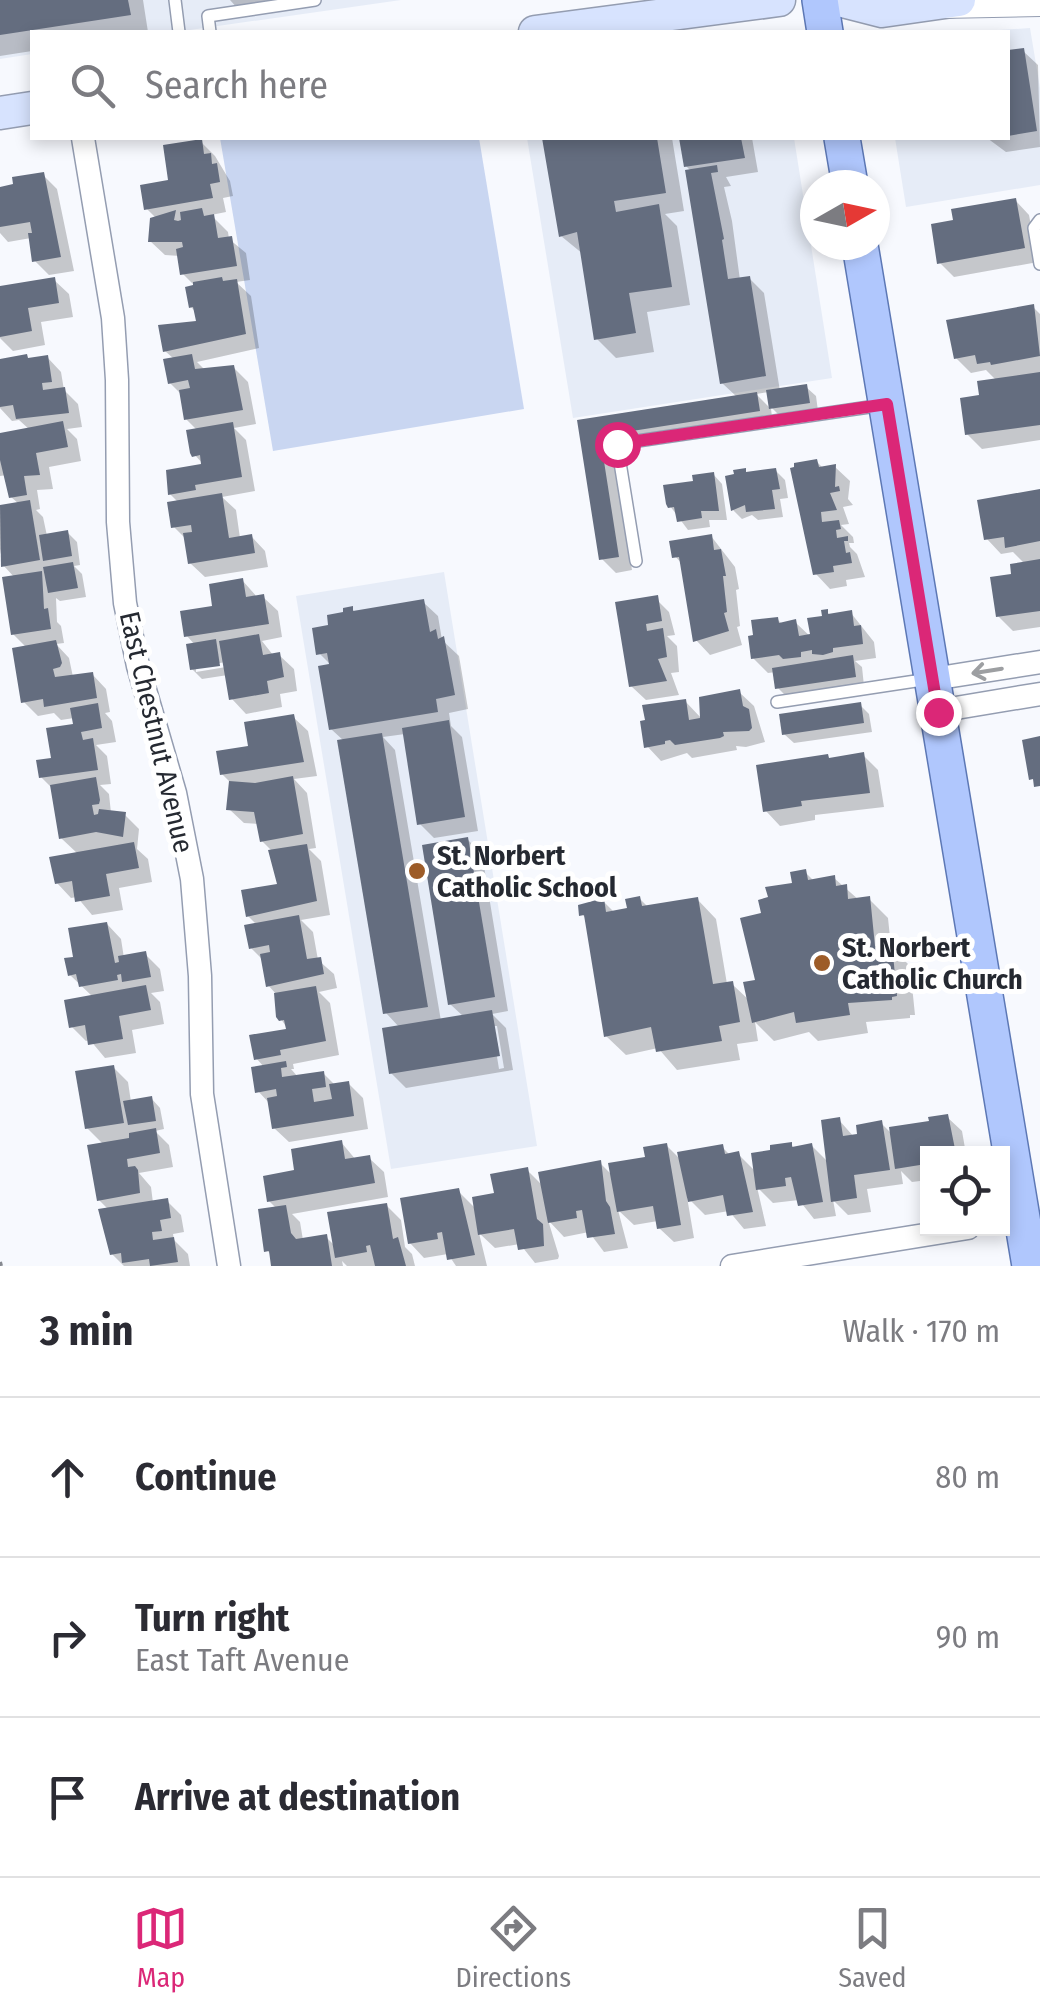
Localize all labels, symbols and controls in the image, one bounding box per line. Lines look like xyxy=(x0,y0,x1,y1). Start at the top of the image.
search box xyxy=(30,30,1010,140)
icon: search xyxy=(65,58,120,113)
text: Search here xyxy=(145,62,328,108)
north arrow xyxy=(800,170,890,260)
route start xyxy=(595,422,641,468)
street label: East Chestnut Avenue xyxy=(113,608,200,856)
one-way arrow xyxy=(971,662,1003,680)
route end xyxy=(916,690,962,736)
place label: St. Norbert Catholic School xyxy=(437,839,617,904)
marker: St. Norbert Catholic School xyxy=(406,860,428,882)
place label: St. Norbert Catholic Church xyxy=(842,931,1023,996)
marker: St. Norbert Catholic Church xyxy=(811,952,833,974)
map controls xyxy=(920,1146,1010,1236)
button: locate xyxy=(920,1146,1010,1236)
text: 3 min xyxy=(40,1306,134,1356)
text: Walk · 170 m xyxy=(843,1312,1000,1350)
icon: ahead xyxy=(40,1450,95,1505)
text: Continue xyxy=(135,1454,276,1500)
text: 80 m xyxy=(935,1458,1000,1496)
text: Turn right xyxy=(135,1595,289,1641)
icon: right xyxy=(40,1610,95,1665)
text: 90 m xyxy=(936,1618,1000,1656)
text: East Taft Avenue xyxy=(135,1641,350,1679)
icon: arrive xyxy=(40,1770,95,1825)
text: Arrive at destination xyxy=(135,1774,460,1820)
tab: Map xyxy=(133,1901,188,1994)
tab: Directions xyxy=(455,1901,571,1994)
tab: Saved xyxy=(838,1901,907,1994)

